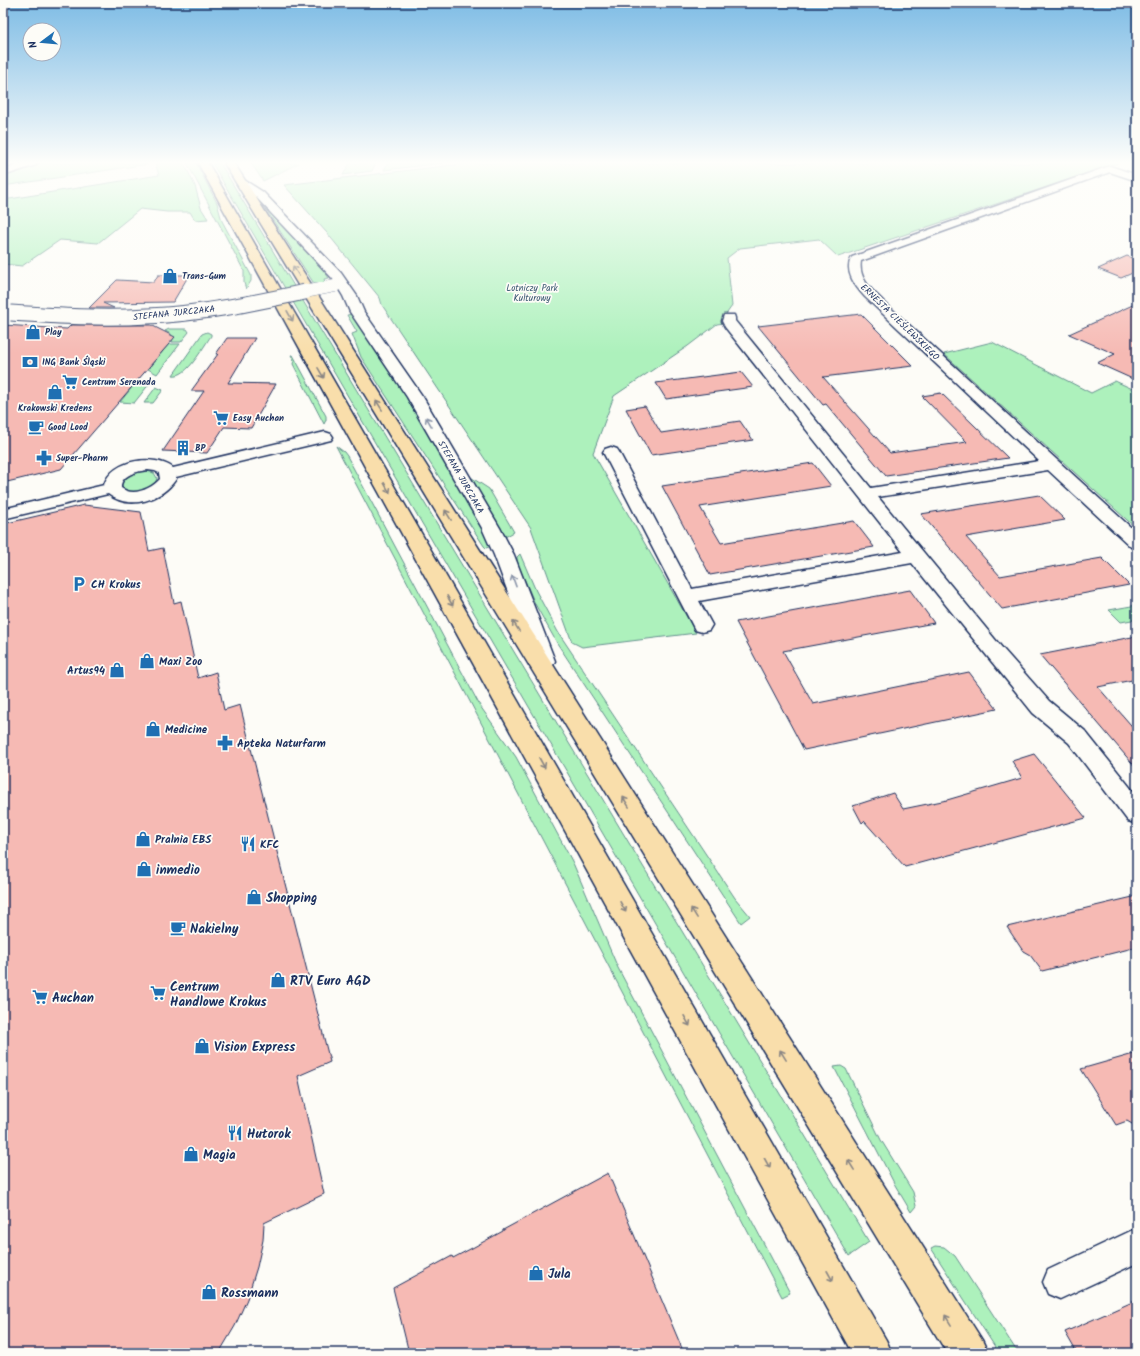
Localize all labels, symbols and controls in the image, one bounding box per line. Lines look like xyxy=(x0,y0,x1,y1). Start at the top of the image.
north arrow xyxy=(22,22,62,62)
text: N xyxy=(24,39,43,50)
one-way arrow xyxy=(292,266,300,277)
shop icon: Trans-Gum xyxy=(161,267,179,285)
place label: Trans-Gum xyxy=(182,269,226,284)
street label: ERNESTA CIEŚLEWSKIEGO xyxy=(857,280,943,365)
park label: Lotniczy Park Kulturowy xyxy=(506,281,559,306)
street label: STEFANA JURCZAKA xyxy=(132,302,216,325)
one-way arrow xyxy=(286,310,294,322)
shop icon: Play xyxy=(24,323,42,341)
place label: Play xyxy=(45,325,62,340)
bank icon: ING Bank Śląski xyxy=(21,353,39,371)
place label: ING Bank Śląski xyxy=(42,355,106,370)
one-way arrow xyxy=(318,367,326,379)
supermarket icon: Centrum Serenada xyxy=(61,373,79,391)
place label: Centrum Serenada xyxy=(82,375,156,390)
shop icon: Krakowski Kredens xyxy=(46,383,64,401)
one-way arrow xyxy=(375,400,383,411)
place label: Krakowski Kredens xyxy=(18,401,93,416)
supermarket icon: Easy Auchan xyxy=(212,409,230,427)
place label: Easy Auchan xyxy=(233,411,284,426)
one-way arrow xyxy=(425,416,433,428)
cafe icon: Good Lood xyxy=(27,418,45,436)
place label: Good Lood xyxy=(48,420,88,435)
street label: STEFANA JURCZAKA xyxy=(433,438,488,517)
building icon: BP xyxy=(174,439,192,457)
place label: BP xyxy=(195,441,207,456)
pharmacy icon: Super-Pharm xyxy=(35,449,53,467)
place label: Super-Pharm xyxy=(56,451,108,466)
one-way arrow xyxy=(383,482,391,494)
one-way arrow xyxy=(444,510,452,521)
parking icon: CH Krokus xyxy=(70,575,88,593)
one-way arrow xyxy=(509,575,517,587)
place label: CH Krokus xyxy=(91,576,142,594)
one-way arrow xyxy=(447,595,455,607)
one-way arrow xyxy=(512,620,520,632)
shop icon: Maxi Zoo xyxy=(138,652,156,670)
place label: Maxi Zoo xyxy=(159,653,202,671)
shop icon: Artus94 xyxy=(108,661,126,679)
place label: Artus94 xyxy=(67,662,105,680)
shop icon: Medicine xyxy=(144,720,162,738)
place label: Medicine xyxy=(165,721,208,739)
pharmacy icon: Apteka Naturfarm xyxy=(216,734,234,752)
place label: Apteka Naturfarm xyxy=(237,735,326,753)
one-way arrow xyxy=(538,757,546,769)
one-way arrow xyxy=(621,796,629,808)
shop icon: Pralnia EBS xyxy=(134,830,152,848)
place label: Pralnia EBS xyxy=(155,831,212,849)
restaurant icon: KFC xyxy=(239,835,257,853)
place label: KFC xyxy=(260,836,280,854)
shop icon: inmedio xyxy=(135,860,153,878)
place label: inmedio xyxy=(156,860,200,881)
shop icon: Shopping xyxy=(245,888,263,906)
place label: Shopping xyxy=(266,888,317,909)
one-way arrow xyxy=(620,901,628,913)
one-way arrow xyxy=(690,907,698,919)
cafe icon: Nakielny xyxy=(169,919,187,937)
place label: Nakielny xyxy=(190,919,239,940)
shop icon: RTV Euro AGD xyxy=(269,971,287,989)
place label: RTV Euro AGD xyxy=(290,971,371,992)
place label: Centrum Handlowe Krokus xyxy=(170,977,267,1013)
supermarket icon: Centrum Handlowe Krokus xyxy=(149,984,167,1002)
supermarket icon: Auchan xyxy=(31,988,49,1006)
place label: Auchan xyxy=(52,988,94,1009)
one-way arrow xyxy=(683,1015,691,1027)
shop icon: Vision Express xyxy=(193,1037,211,1055)
place label: Vision Express xyxy=(214,1037,295,1058)
one-way arrow xyxy=(778,1049,786,1061)
restaurant icon: Hutorok xyxy=(226,1124,244,1142)
place label: Hutorok xyxy=(247,1124,291,1145)
shop icon: Magia xyxy=(182,1145,200,1163)
place label: Magia xyxy=(203,1145,236,1166)
one-way arrow xyxy=(763,1157,771,1169)
one-way arrow xyxy=(847,1159,855,1171)
shop icon: Jula xyxy=(527,1264,545,1282)
place label: Jula xyxy=(548,1264,571,1285)
one-way arrow xyxy=(827,1270,835,1282)
shop icon: Rossmann xyxy=(200,1283,218,1301)
place label: Rossmann xyxy=(221,1283,279,1304)
one-way arrow xyxy=(944,1315,952,1326)

